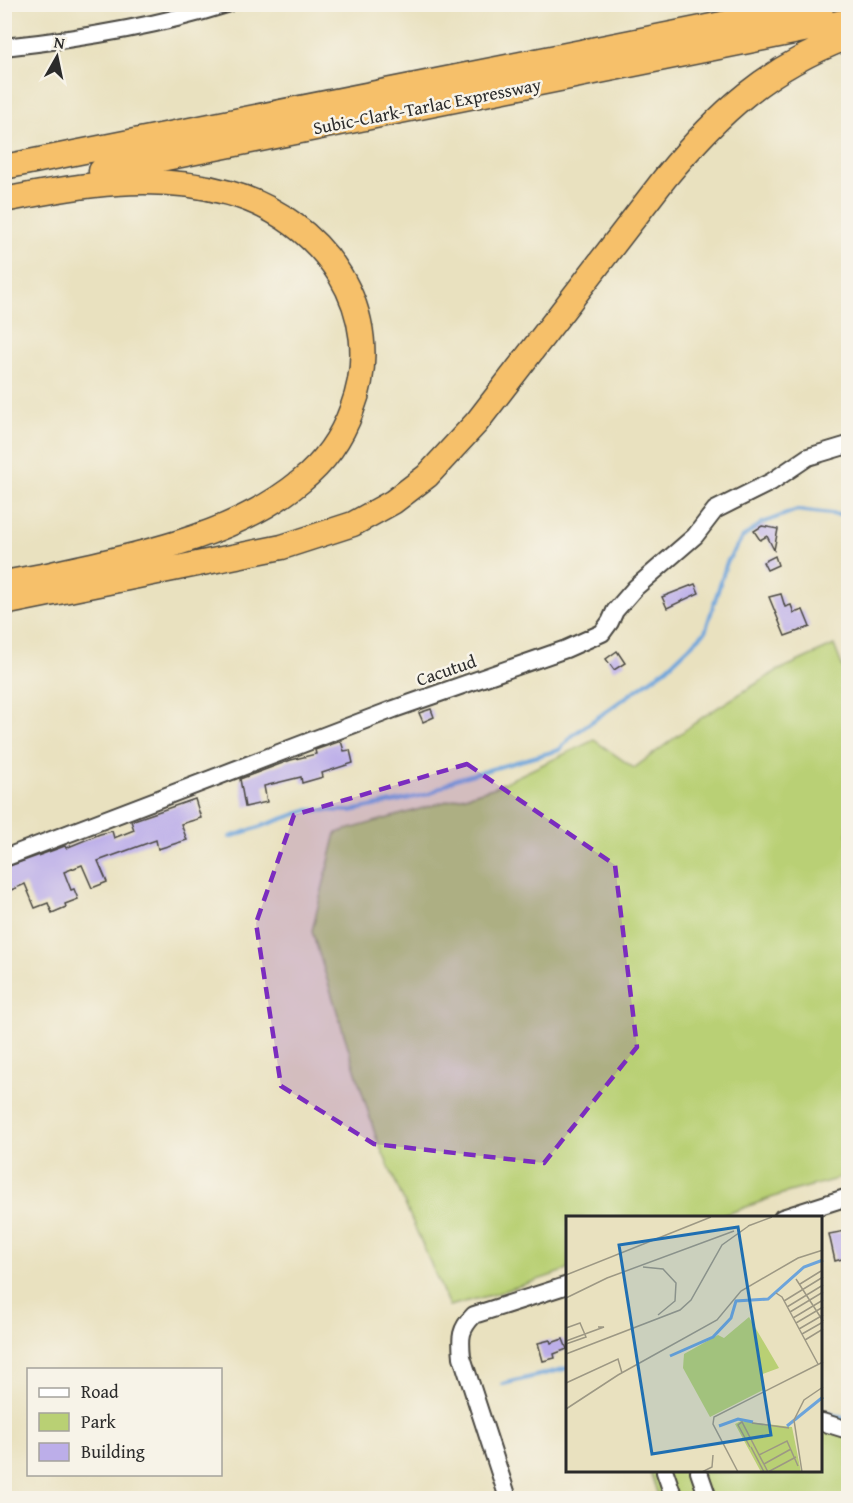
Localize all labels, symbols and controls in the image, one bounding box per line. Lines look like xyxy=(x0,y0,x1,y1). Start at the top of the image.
north arrow xyxy=(27,27,87,87)
text: N xyxy=(52,29,67,55)
street label: Subic-Clark-Tarlac Expressway xyxy=(311,71,543,141)
street label: Cacutud xyxy=(412,647,480,693)
inset map xyxy=(566,1216,823,1473)
legend xyxy=(27,1368,222,1476)
text: Road xyxy=(81,1378,119,1405)
text: Park xyxy=(81,1408,117,1435)
text: Building xyxy=(81,1438,145,1465)

